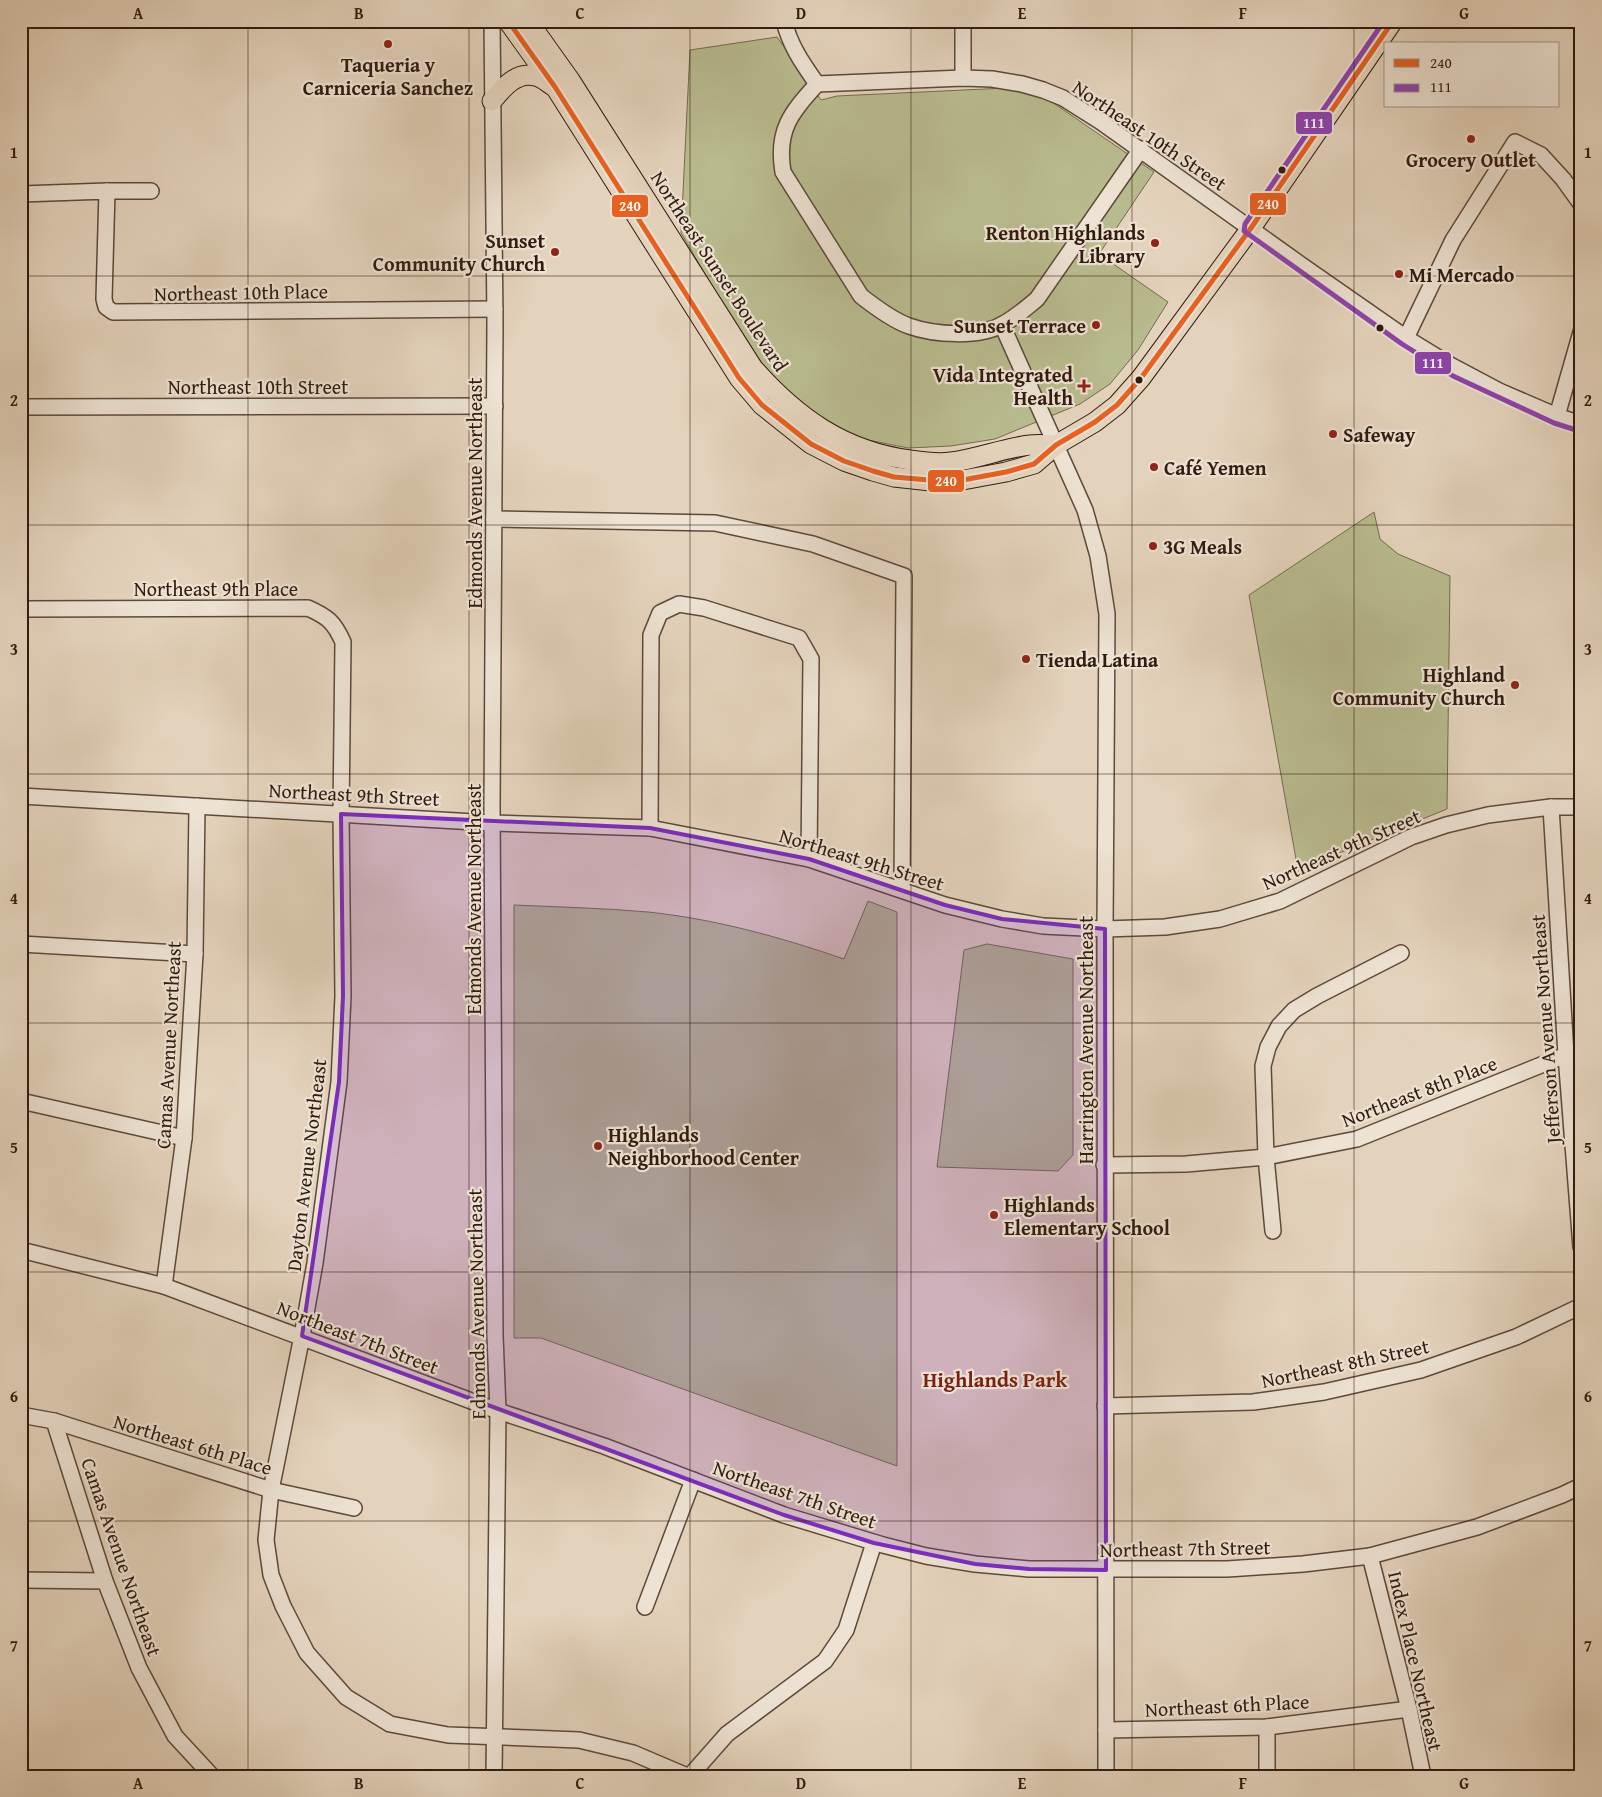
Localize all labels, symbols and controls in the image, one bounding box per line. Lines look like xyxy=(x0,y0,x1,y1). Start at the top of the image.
text: A xyxy=(133,1,144,25)
text: B xyxy=(354,1,364,25)
text: C xyxy=(575,1,585,25)
text: D xyxy=(796,1,806,25)
text: E xyxy=(1018,1,1027,25)
text: F xyxy=(1239,1,1247,25)
text: G xyxy=(1459,1,1469,25)
marker: Taqueria y Carniceria Sanchez xyxy=(382,38,394,50)
legend xyxy=(1384,42,1560,108)
place label: Taqueria y Carniceria Sanchez xyxy=(303,50,473,102)
text: 240 xyxy=(1430,52,1452,73)
street label: Northeast 10th Street xyxy=(1067,72,1233,198)
text: 111 xyxy=(1430,76,1452,97)
line badge: 111 xyxy=(1295,111,1333,135)
text: 111 xyxy=(1303,113,1325,133)
marker: Grocery Outlet xyxy=(1465,133,1477,145)
text: 1 xyxy=(10,140,18,164)
text: 1 xyxy=(1584,140,1592,164)
place label: Grocery Outlet xyxy=(1406,145,1536,174)
street label: Northeast Sunset Boulevard xyxy=(644,165,796,377)
unlabelled marker xyxy=(1277,165,1287,175)
line badge: 240 xyxy=(1249,192,1287,216)
line badge: 240 xyxy=(611,194,649,218)
text: 240 xyxy=(1257,194,1279,214)
text: 240 xyxy=(619,196,641,216)
place label: Renton Highlands Library xyxy=(986,218,1146,270)
place label: Sunset Community Church xyxy=(373,226,545,278)
marker: Renton Highlands Library xyxy=(1149,237,1161,249)
marker: Sunset Community Church xyxy=(549,246,561,258)
place label: Mi Mercado xyxy=(1409,260,1515,289)
marker: Mi Mercado xyxy=(1393,268,1405,280)
street label: Northeast 10th Place xyxy=(154,276,328,308)
place label: Sunset Terrace xyxy=(953,311,1086,340)
marker: Sunset Terrace xyxy=(1090,319,1102,331)
unlabelled marker xyxy=(1375,323,1385,333)
line badge: 111 xyxy=(1414,351,1452,375)
text: 111 xyxy=(1422,353,1444,373)
place label: Vida Integrated Health xyxy=(933,360,1074,412)
street label: Northeast 10th Street xyxy=(168,372,348,401)
unlabelled marker xyxy=(1134,375,1144,385)
street label: Edmonds Avenue Northeast xyxy=(460,377,489,609)
marker: Vida Integrated Health xyxy=(1077,379,1091,393)
text: 2 xyxy=(10,388,18,412)
text: 2 xyxy=(1584,388,1592,412)
place label: Safeway xyxy=(1343,420,1416,449)
marker: Safeway xyxy=(1327,428,1339,440)
place label: Café Yemen xyxy=(1164,453,1267,482)
marker: Café Yemen xyxy=(1148,461,1160,473)
line badge: 240 xyxy=(927,469,965,493)
text: 240 xyxy=(935,471,957,491)
place label: 3G Meals xyxy=(1163,532,1242,561)
marker: 3G Meals xyxy=(1147,540,1159,552)
street label: Northeast 9th Place xyxy=(134,574,298,603)
text: 3 xyxy=(10,637,18,661)
text: 3 xyxy=(1584,637,1592,661)
place label: Tienda Latina xyxy=(1036,645,1159,674)
marker: Tienda Latina xyxy=(1020,653,1032,665)
place label: Highland Community Church xyxy=(1333,660,1506,712)
marker: Highland Community Church xyxy=(1509,679,1521,691)
street label: Northeast 9th Street xyxy=(268,775,440,813)
street label: Edmonds Avenue Northeast xyxy=(459,783,488,1015)
street label: Northeast 9th Street xyxy=(1257,801,1425,897)
street label: Northeast 9th Street xyxy=(776,820,948,898)
text: 4 xyxy=(10,886,18,910)
text: 4 xyxy=(1584,886,1592,910)
street label: Jefferson Avenue Northeast xyxy=(1523,914,1568,1147)
street label: Harrington Avenue Northeast xyxy=(1071,916,1100,1164)
street label: Camas Avenue Northeast xyxy=(148,940,188,1150)
street label: Northeast 8th Place xyxy=(1337,1048,1501,1134)
street label: Dayton Avenue Northeast xyxy=(279,1057,333,1273)
place label: Highlands Neighborhood Center xyxy=(608,1120,799,1172)
text: 5 xyxy=(10,1135,18,1159)
text: 5 xyxy=(1584,1135,1592,1159)
marker: Highlands Neighborhood Center xyxy=(592,1140,604,1152)
street label: Edmonds Avenue Northeast xyxy=(459,1188,493,1420)
place label: Highlands Elementary School xyxy=(1004,1190,1170,1242)
marker: Highlands Elementary School xyxy=(988,1209,1000,1221)
street label: Northeast 7th Street xyxy=(273,1293,443,1381)
street label: Northeast 8th Street xyxy=(1258,1331,1432,1395)
district label: Highlands Park xyxy=(923,1364,1068,1395)
text: 6 xyxy=(10,1384,18,1408)
text: 6 xyxy=(1584,1384,1592,1408)
street label: Northeast 6th Place xyxy=(110,1406,276,1482)
street label: Northeast 7th Street xyxy=(709,1452,881,1536)
street label: Camas Avenue Northeast xyxy=(74,1454,170,1660)
street label: Northeast 7th Street xyxy=(1099,1532,1271,1564)
street label: Index Place Northeast xyxy=(1381,1568,1451,1754)
text: 7 xyxy=(10,1633,18,1657)
text: 7 xyxy=(1584,1633,1592,1657)
street label: Northeast 6th Place xyxy=(1144,1686,1310,1724)
text: A xyxy=(133,1771,144,1795)
text: B xyxy=(354,1771,364,1795)
text: C xyxy=(575,1771,585,1795)
text: D xyxy=(796,1771,806,1795)
text: E xyxy=(1018,1771,1027,1795)
text: F xyxy=(1239,1771,1247,1795)
text: G xyxy=(1459,1771,1469,1795)

